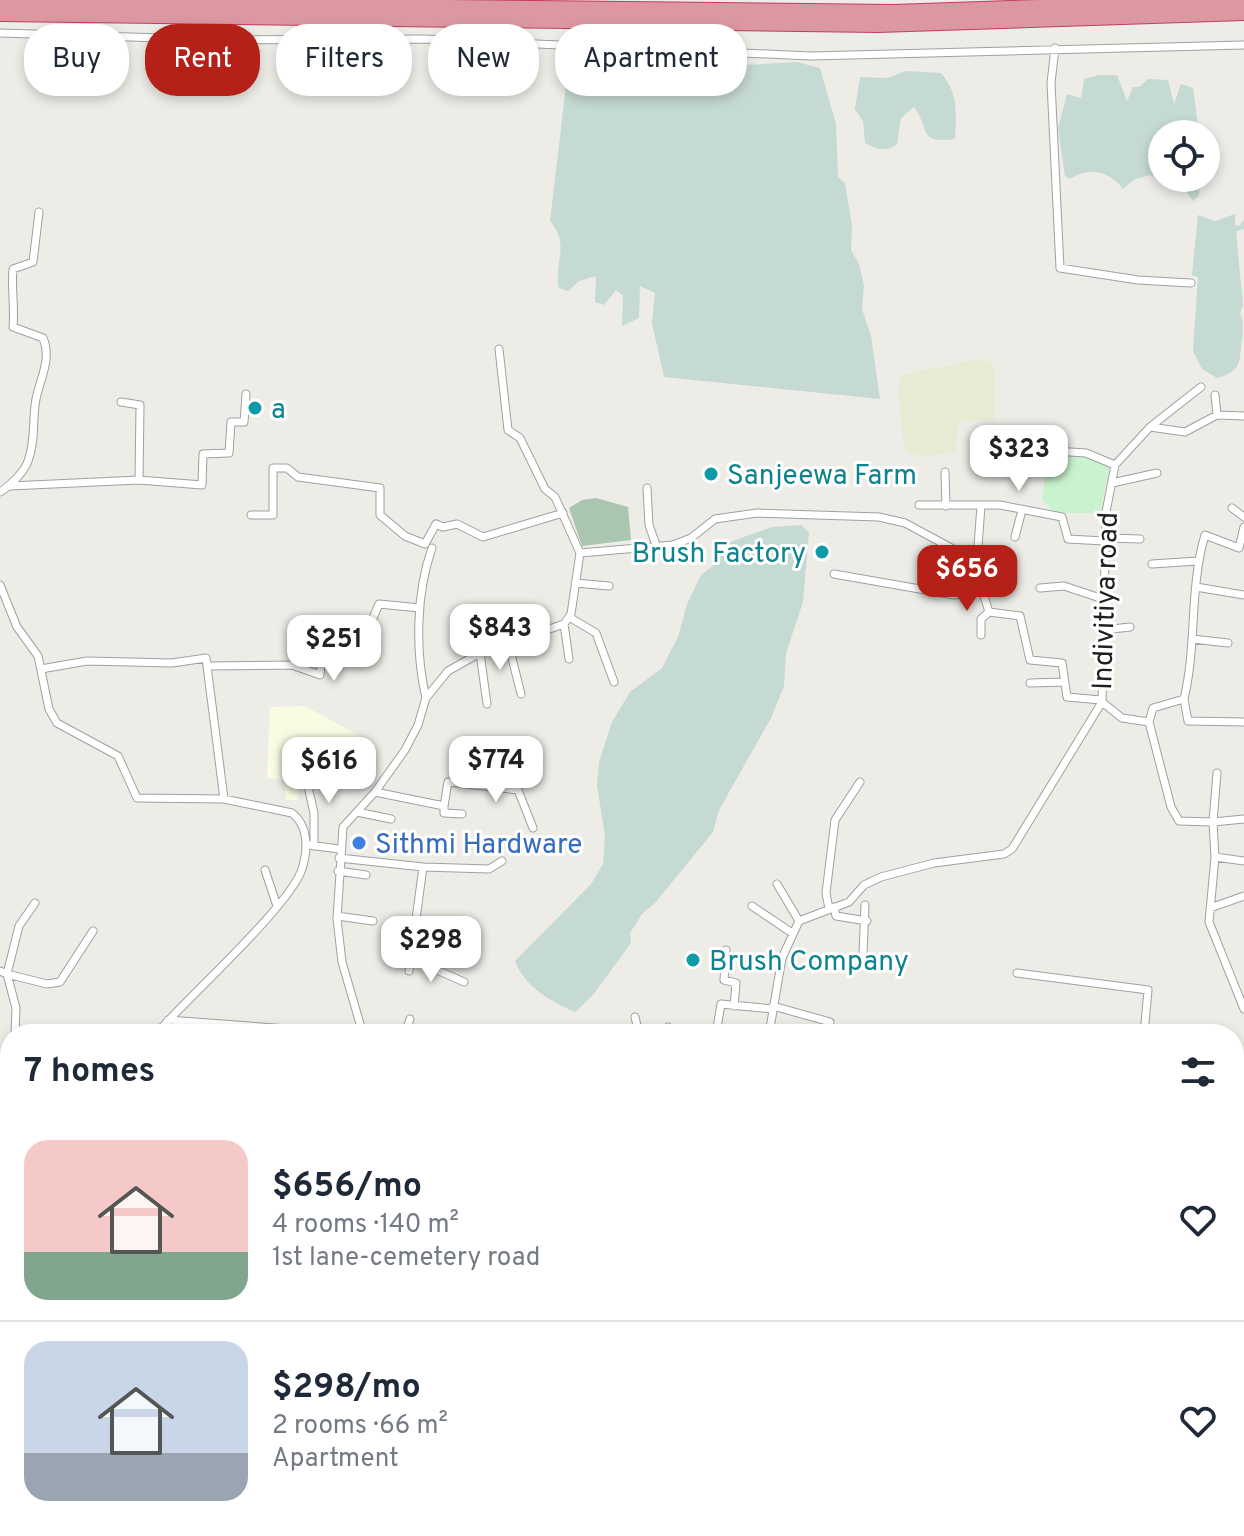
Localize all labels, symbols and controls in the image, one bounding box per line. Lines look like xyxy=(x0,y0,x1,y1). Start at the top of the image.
chip: Buy xyxy=(24,24,129,96)
chip: Rent xyxy=(145,24,260,96)
chip: Filters xyxy=(276,24,412,96)
chip: New xyxy=(428,24,539,96)
chip: Apartment xyxy=(555,24,747,96)
map controls xyxy=(1148,120,1220,192)
button: locate xyxy=(1148,120,1220,192)
place label: a xyxy=(271,393,286,429)
marker: a xyxy=(246,399,264,417)
pin: $323 xyxy=(972,425,1066,493)
text: $323 xyxy=(988,434,1050,467)
place label: Sanjeewa Farm xyxy=(727,459,917,495)
marker: Sanjeewa Farm xyxy=(702,465,720,483)
street label: Indivitiya road xyxy=(1086,511,1128,691)
place label: Brush Factory xyxy=(632,537,806,573)
marker: Brush Factory xyxy=(813,543,831,561)
pin: $656 xyxy=(920,545,1014,613)
text: $656 xyxy=(935,554,999,587)
pin: $843 xyxy=(453,604,547,672)
text: $843 xyxy=(468,613,532,646)
pin: $251 xyxy=(287,615,381,683)
text: $251 xyxy=(305,624,363,657)
pin: $774 xyxy=(449,736,543,804)
pin: $616 xyxy=(282,737,376,805)
text: $774 xyxy=(467,745,525,778)
text: $616 xyxy=(300,746,358,779)
place label: Sithmi Hardware xyxy=(375,828,582,864)
marker: Sithmi Hardware xyxy=(350,834,368,852)
pin: $298 xyxy=(384,916,478,984)
text: $298 xyxy=(399,925,463,958)
place label: Brush Company xyxy=(709,945,909,981)
marker: Brush Company xyxy=(684,951,702,969)
icon: filters xyxy=(1176,1050,1220,1094)
text: 7 homes xyxy=(24,1051,155,1094)
text: $656/mo xyxy=(272,1166,422,1209)
icon: home xyxy=(88,1172,184,1268)
icon: heart xyxy=(1176,1198,1220,1242)
text: 4 rooms · 140 m² xyxy=(272,1209,459,1242)
text: 1st lane-cemetery road xyxy=(272,1242,540,1275)
text: $298/mo xyxy=(272,1367,421,1410)
icon: home xyxy=(88,1373,184,1469)
icon: heart xyxy=(1176,1399,1220,1443)
text: 2 rooms · 66 m² xyxy=(272,1410,448,1443)
text: Apartment xyxy=(272,1443,399,1476)

